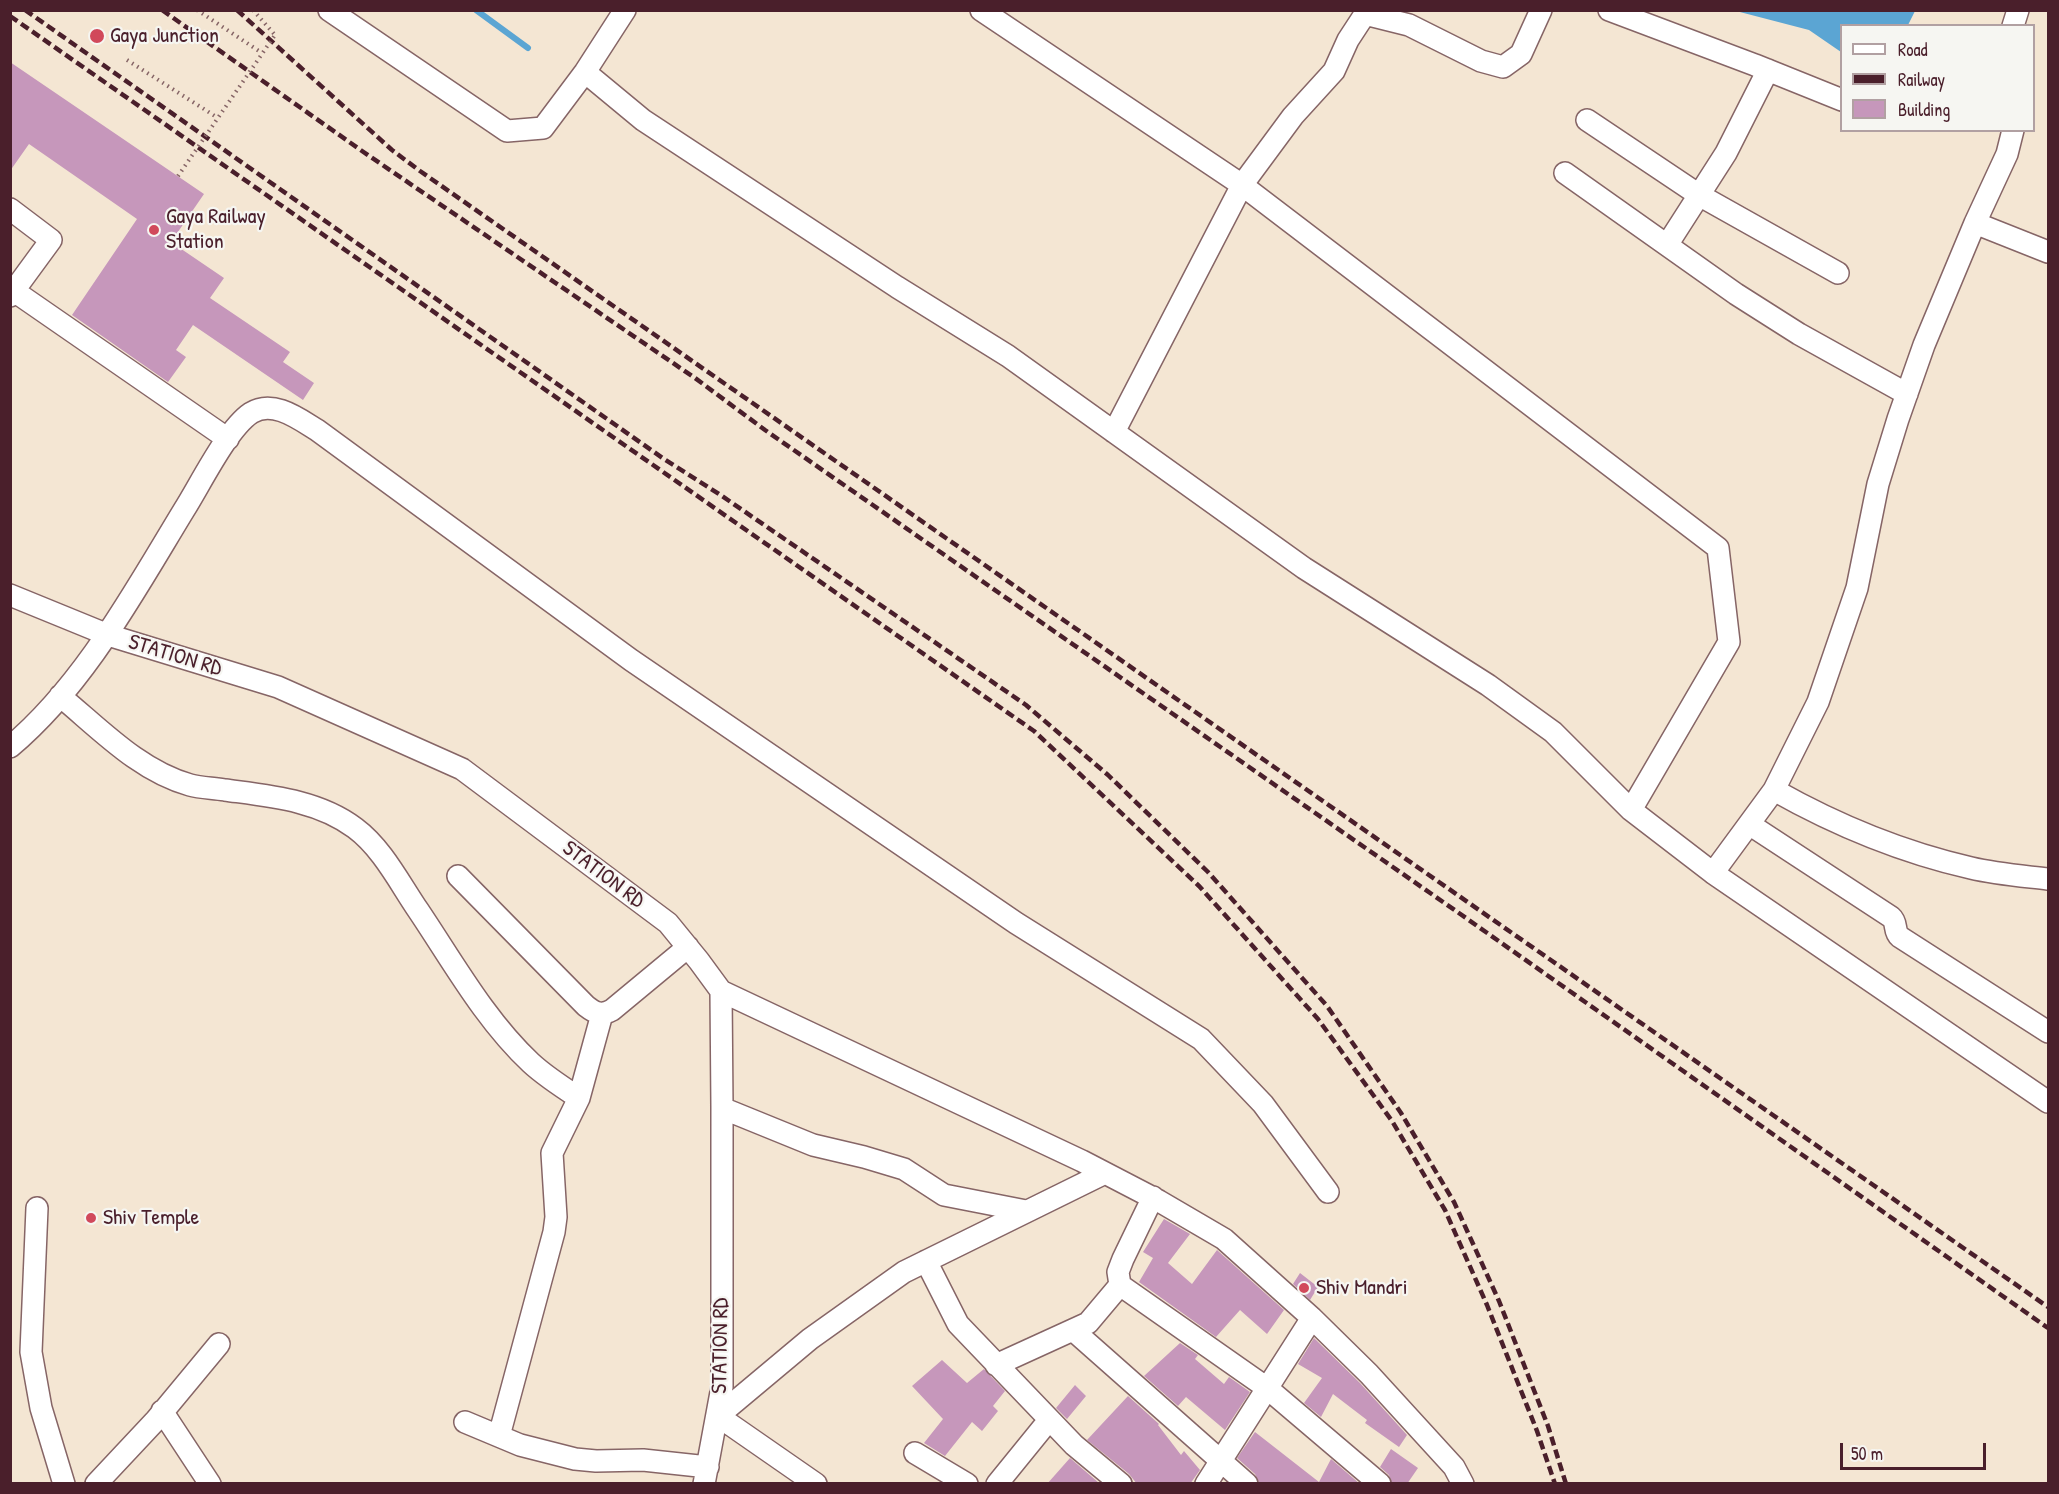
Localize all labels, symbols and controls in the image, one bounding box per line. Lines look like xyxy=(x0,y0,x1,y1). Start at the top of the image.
place label: Gaya Junction xyxy=(110,23,219,49)
legend xyxy=(1840,24,2035,132)
marker: Gaya Junction xyxy=(88,27,106,45)
text: Road xyxy=(1898,37,1928,62)
text: Railway xyxy=(1898,67,1945,92)
text: Building xyxy=(1898,97,1950,122)
place label: Gaya Railway Station xyxy=(166,204,266,255)
marker: Gaya Railway Station xyxy=(147,223,161,237)
street label: STATION RD xyxy=(125,629,225,683)
street label: STATION RD xyxy=(557,836,649,914)
place label: Shiv Temple xyxy=(103,1205,199,1231)
marker: Shiv Temple xyxy=(84,1211,98,1225)
place label: Shiv Mandri xyxy=(1316,1275,1408,1301)
marker: Shiv Mandri xyxy=(1297,1281,1311,1295)
street label: STATION RD xyxy=(707,1298,735,1394)
scale bar xyxy=(1843,1431,1988,1469)
text: 50 m xyxy=(1851,1441,1883,1466)

